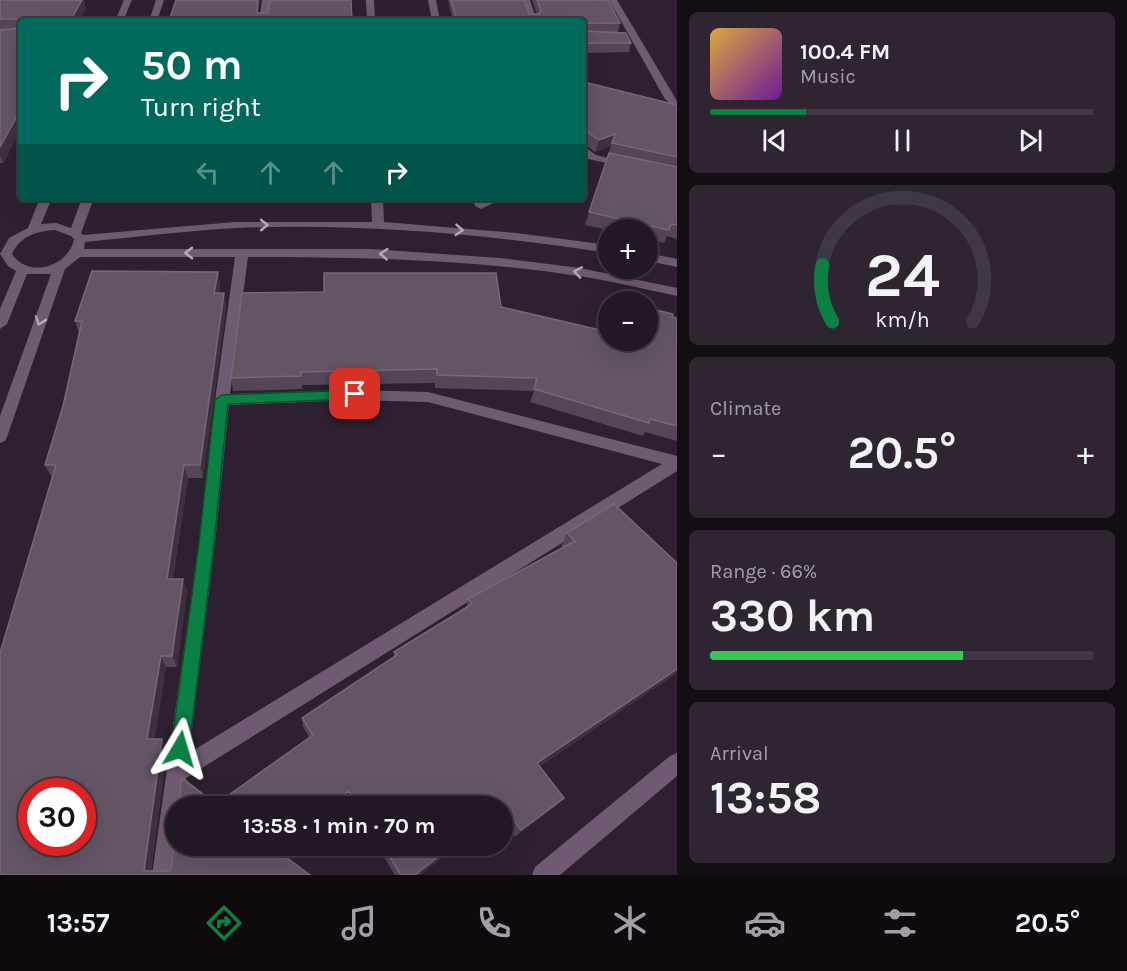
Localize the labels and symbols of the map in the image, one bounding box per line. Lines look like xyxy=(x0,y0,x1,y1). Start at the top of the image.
one-way arrow xyxy=(260,219,269,231)
one-way arrow xyxy=(454,223,463,236)
one-way arrow xyxy=(185,247,194,259)
one-way arrow xyxy=(380,247,389,260)
one-way arrow xyxy=(574,266,583,278)
one-way arrow xyxy=(35,315,48,326)
pin xyxy=(329,368,380,419)
position arrow xyxy=(148,717,212,781)
speed limit sign: 30 xyxy=(18,778,96,856)

